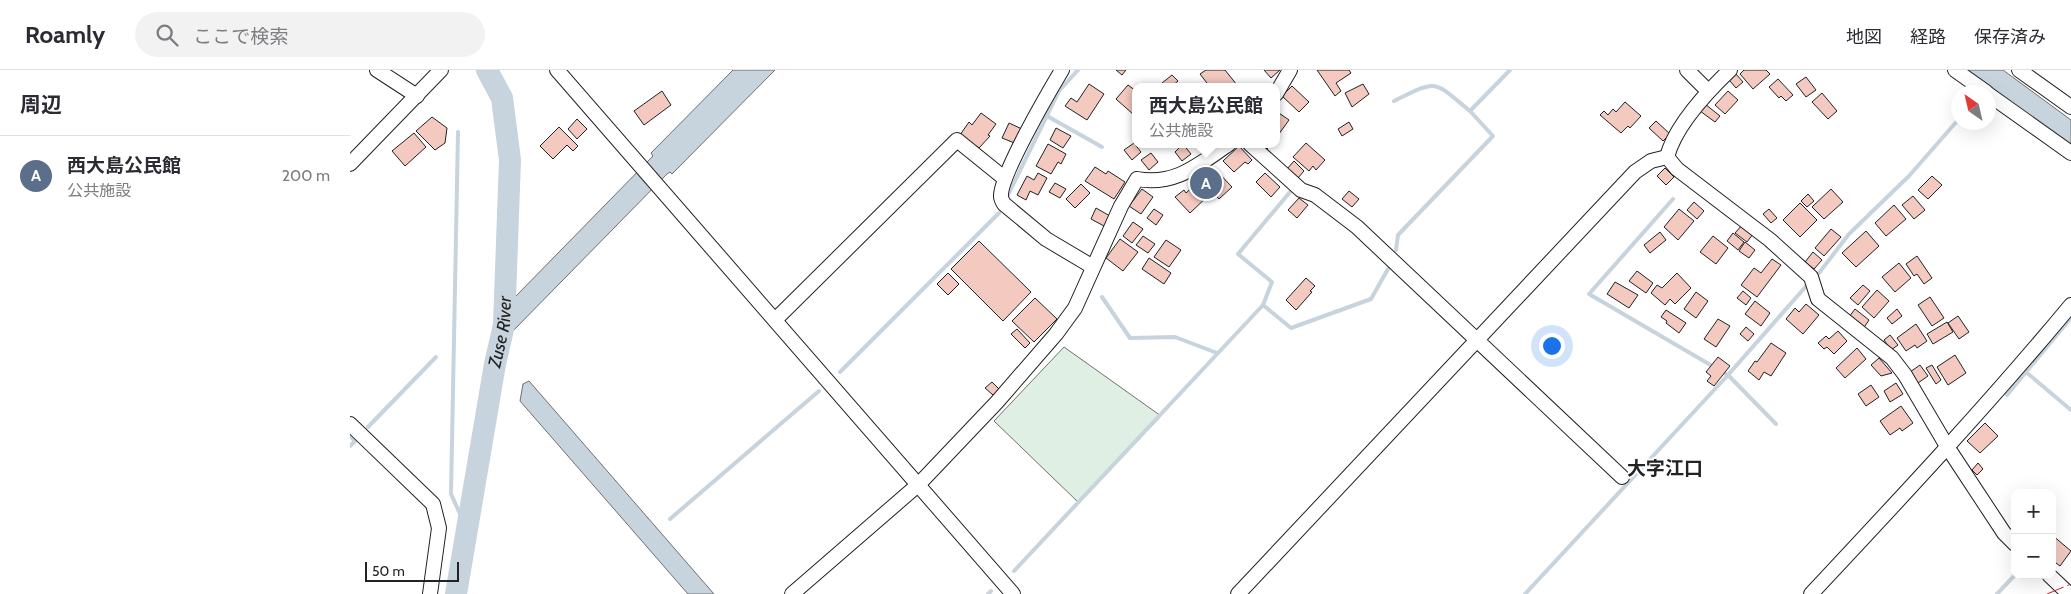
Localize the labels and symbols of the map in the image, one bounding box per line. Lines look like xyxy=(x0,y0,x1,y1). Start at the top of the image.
north arrow xyxy=(1951,85,1996,130)
pin: A xyxy=(1190,164,1222,202)
water label: Zuse River xyxy=(483,294,516,371)
your location xyxy=(1539,333,1565,359)
district label: 大字江口 xyxy=(1627,457,1703,480)
scale bar xyxy=(365,559,459,582)

